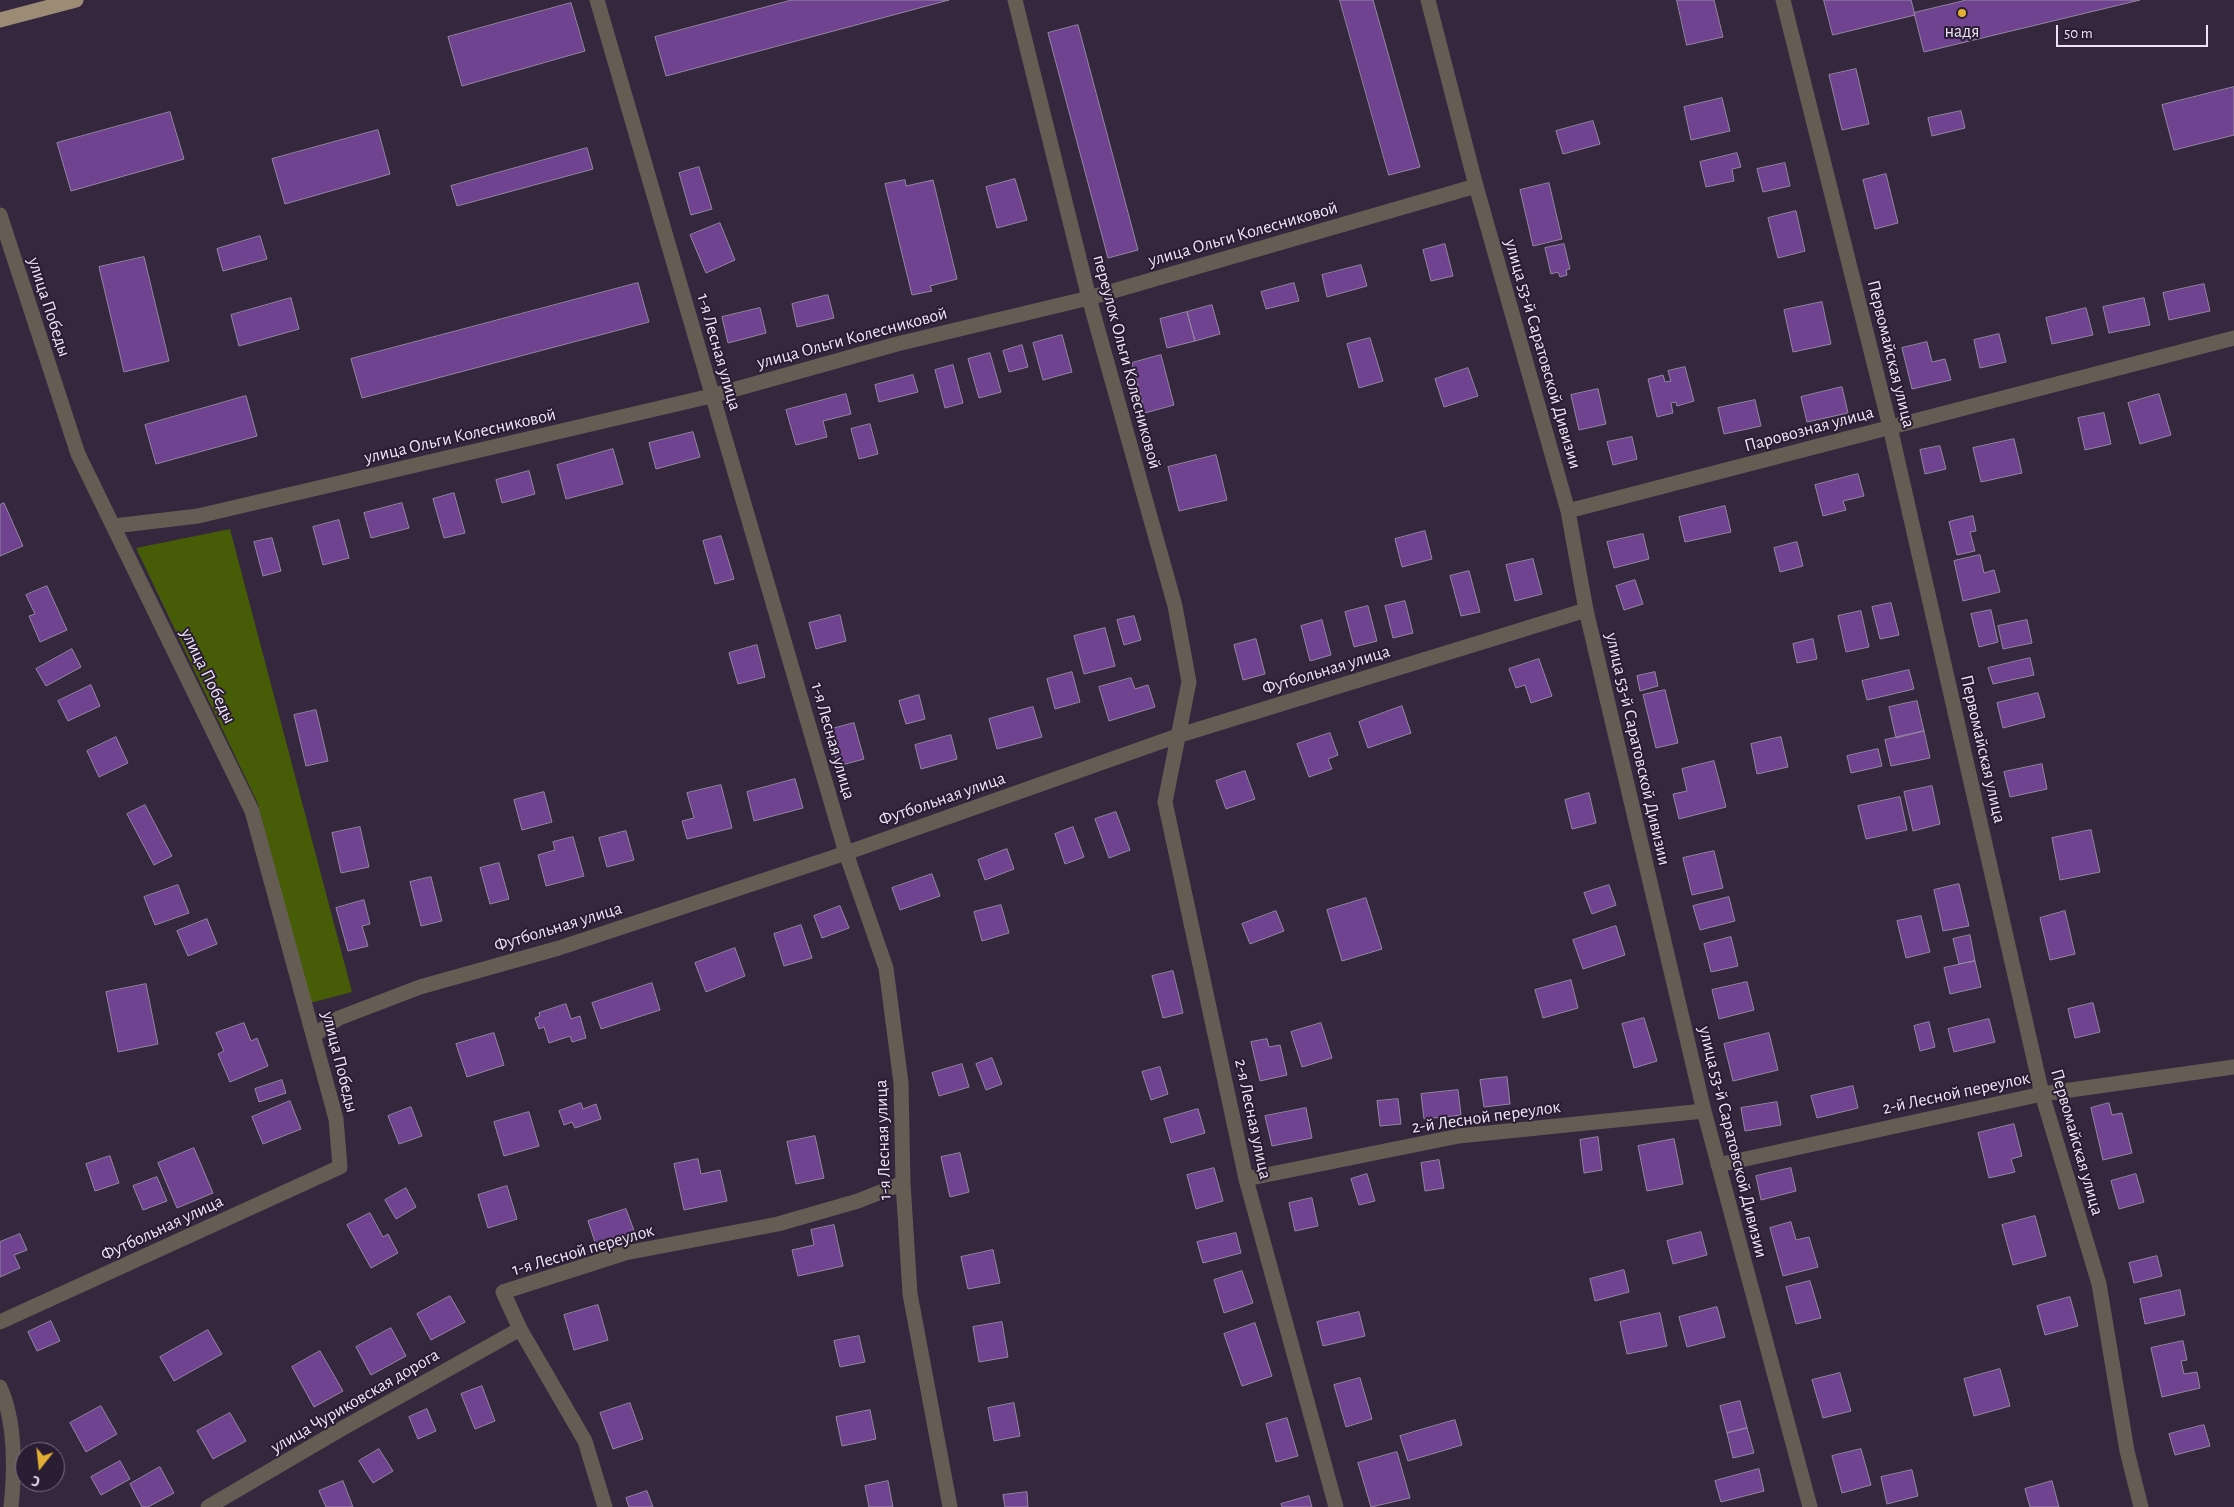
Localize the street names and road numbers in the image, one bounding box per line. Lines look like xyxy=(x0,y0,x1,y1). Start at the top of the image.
street label: улица Ольги Колесниковой xyxy=(1146,197,1340,271)
street label: улица 53-й Саратовской Дивизии xyxy=(1500,237,1586,471)
street label: переулок Ольги Колесниковой xyxy=(1088,253,1166,471)
street label: улица Победы xyxy=(23,255,75,359)
street label: Первомайская улица xyxy=(1862,278,1920,430)
street label: 1-я Лесная улица xyxy=(692,291,746,413)
street label: улица Ольги Колесниковой xyxy=(754,302,950,374)
street label: Паровозная улица xyxy=(1742,401,1876,457)
street label: улица Ольги Колесниковой xyxy=(362,403,558,469)
street label: улица Победы xyxy=(176,625,240,727)
street label: улица 53-й Саратовской Дивизии xyxy=(1601,631,1675,867)
street label: Футбольная улица xyxy=(1259,640,1393,700)
street label: Первомайская улица xyxy=(1955,673,2011,825)
street label: 1-я Лесная улица xyxy=(806,680,860,802)
street label: Футбольная улица xyxy=(876,767,1008,831)
street label: Футбольная улица xyxy=(491,897,625,957)
street label: улица Победы xyxy=(317,1009,363,1115)
street label: улица 53-й Саратовской Дивизии xyxy=(1694,1024,1772,1260)
street label: 2-я Лесная улица xyxy=(1230,1057,1276,1181)
street label: Первомайская улица xyxy=(2046,1066,2108,1218)
street label: 2-й Лесной переулок xyxy=(1880,1067,2032,1119)
street label: 1-я Лесная улица xyxy=(870,1079,896,1201)
street label: 2-й Лесной переулок xyxy=(1410,1096,1562,1138)
street label: Футбольная улица xyxy=(97,1190,227,1266)
street label: 1-я Лесной переулок xyxy=(509,1219,657,1281)
street label: улица Чуриковская дорога xyxy=(267,1344,443,1458)

